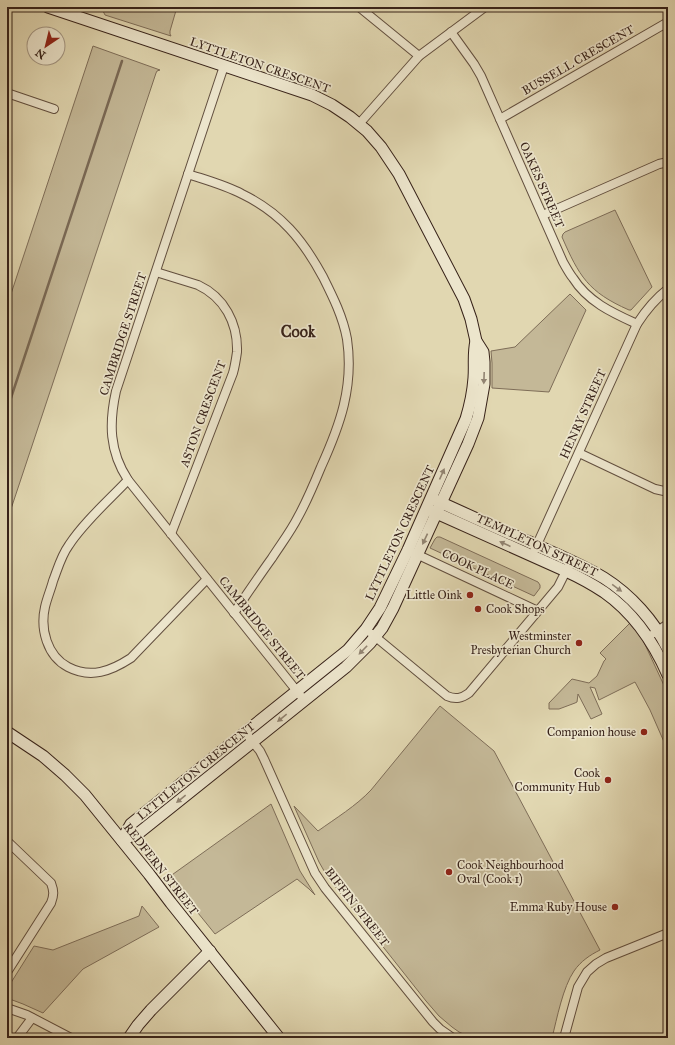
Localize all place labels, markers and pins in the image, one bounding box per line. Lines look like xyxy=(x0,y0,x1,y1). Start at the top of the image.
place label: Little Oink xyxy=(406,588,462,602)
marker: Little Oink xyxy=(465,590,475,600)
place label: Cook Shops xyxy=(486,602,545,616)
marker: Cook Shops xyxy=(473,604,483,614)
place label: Westminster Presbyterian Church xyxy=(471,629,571,657)
marker: Westminster Presbyterian Church xyxy=(574,638,584,648)
place label: Companion house xyxy=(547,725,636,739)
marker: Companion house xyxy=(639,727,649,737)
place label: Cook Community Hub xyxy=(515,766,600,794)
marker: Cook Community Hub xyxy=(603,775,613,785)
place label: Cook Neighbourhood Oval (Cook 1) xyxy=(457,858,564,886)
marker: Cook Neighbourhood Oval (Cook 1) xyxy=(444,867,454,877)
place label: Emma Ruby House xyxy=(510,900,607,914)
marker: Emma Ruby House xyxy=(610,902,620,912)

